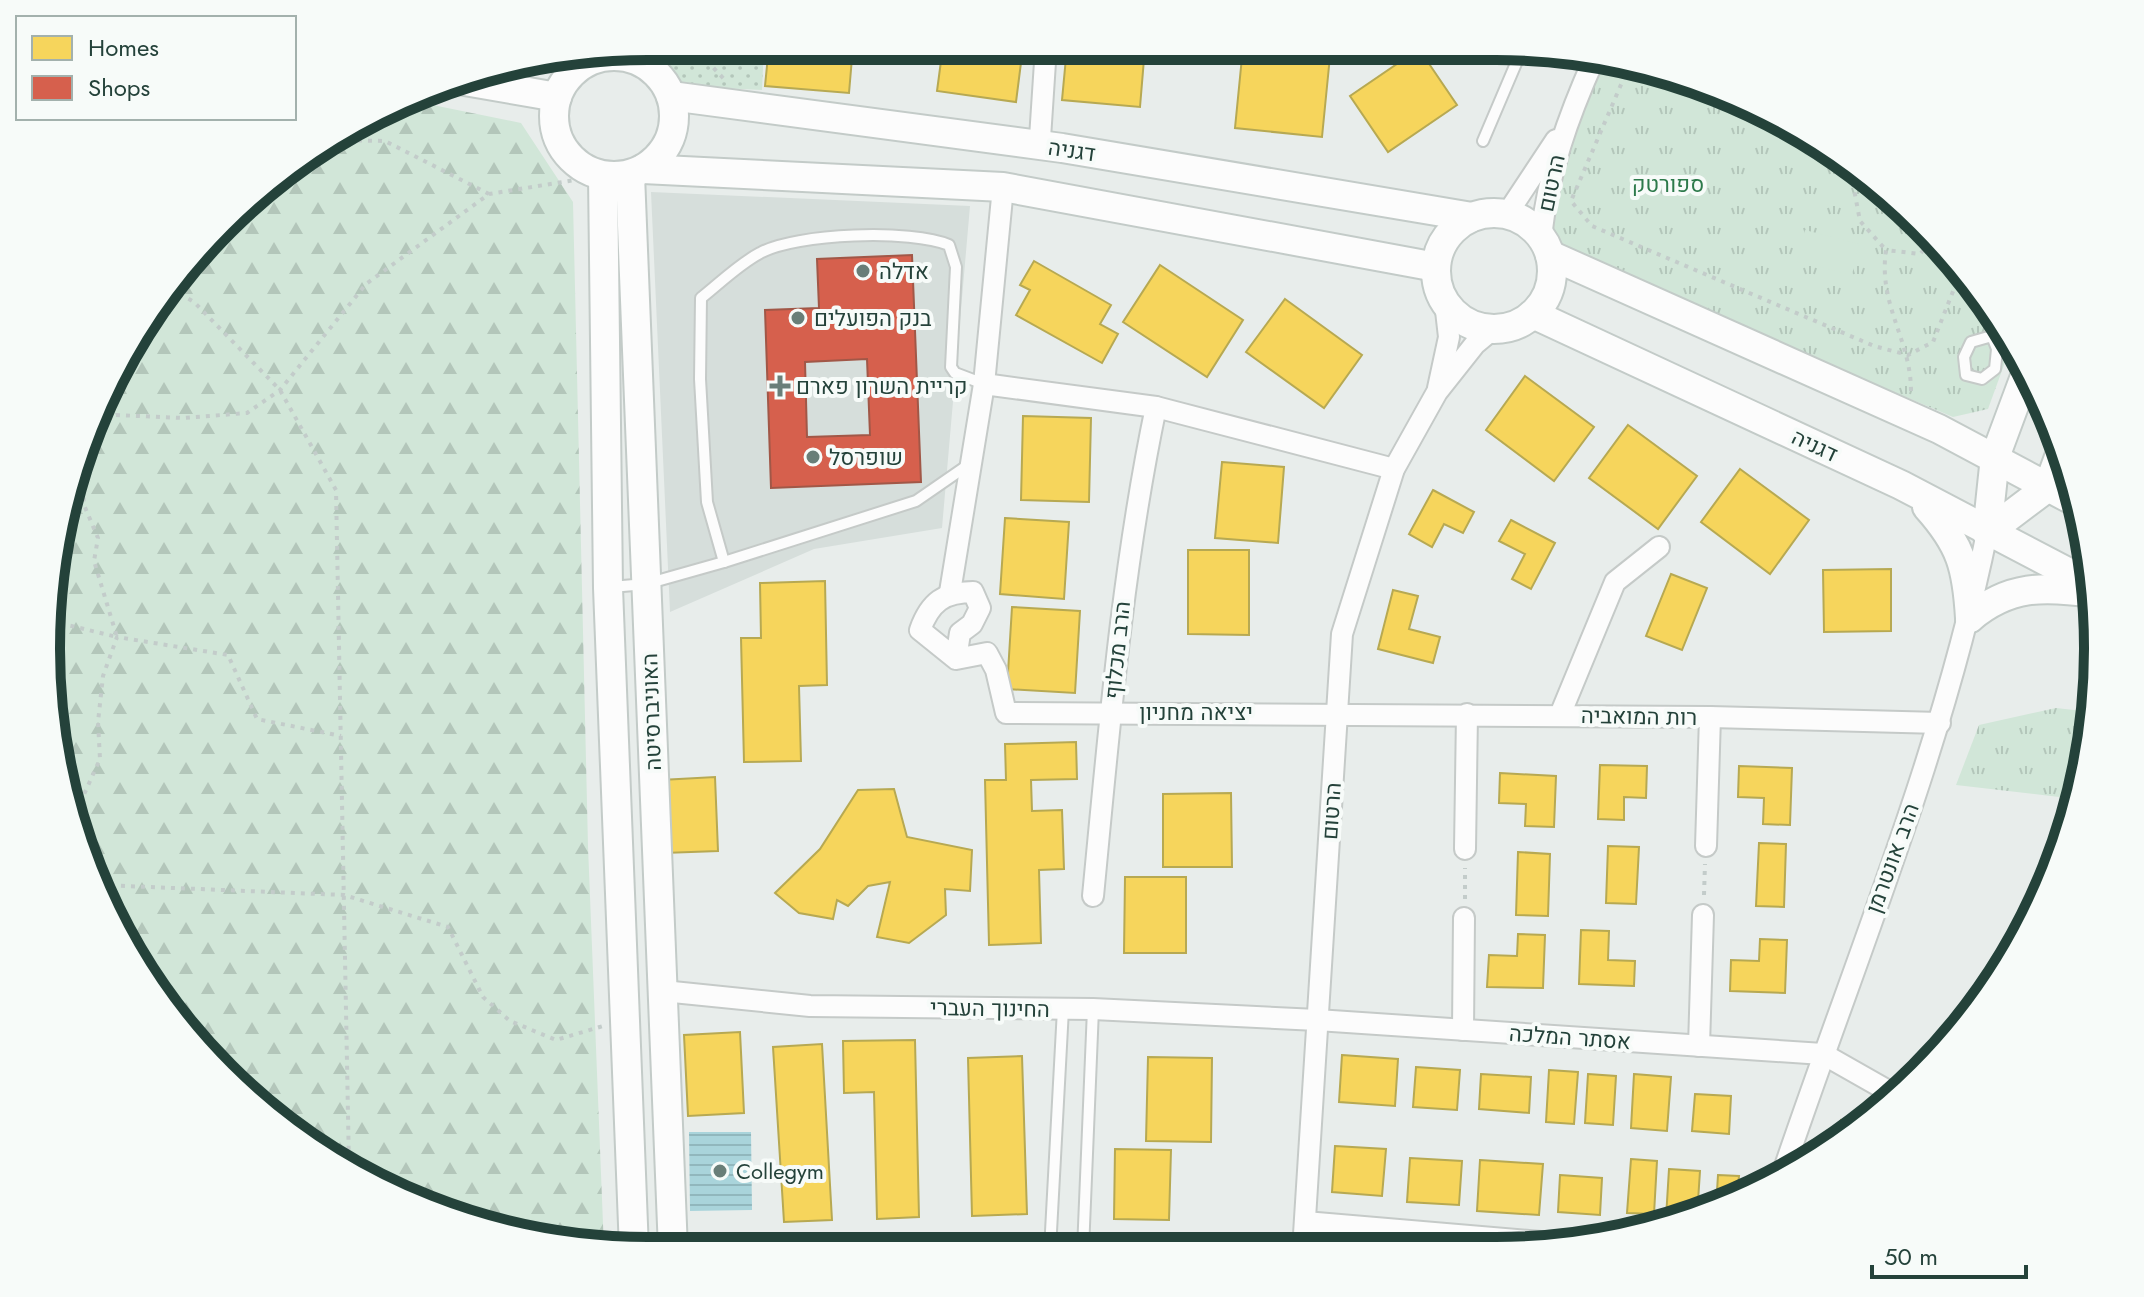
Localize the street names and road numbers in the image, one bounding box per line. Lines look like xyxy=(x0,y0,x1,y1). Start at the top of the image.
street label: דגניה xyxy=(1046,131,1098,169)
street label: הרטום xyxy=(1529,151,1573,215)
street label: דגניה xyxy=(1787,420,1843,470)
street label: הרב מכלוף xyxy=(1096,599,1138,701)
street label: האוניברסיטה xyxy=(633,653,669,771)
street label: יציאה מחניון xyxy=(1139,696,1253,728)
street label: רות המואביה xyxy=(1581,699,1697,733)
street label: הרטום xyxy=(1313,781,1349,841)
street label: הרב אונטרמן xyxy=(1857,798,1927,918)
street label: החינוך העברי xyxy=(930,991,1050,1025)
street label: אסתר המלכה xyxy=(1508,1017,1632,1057)

